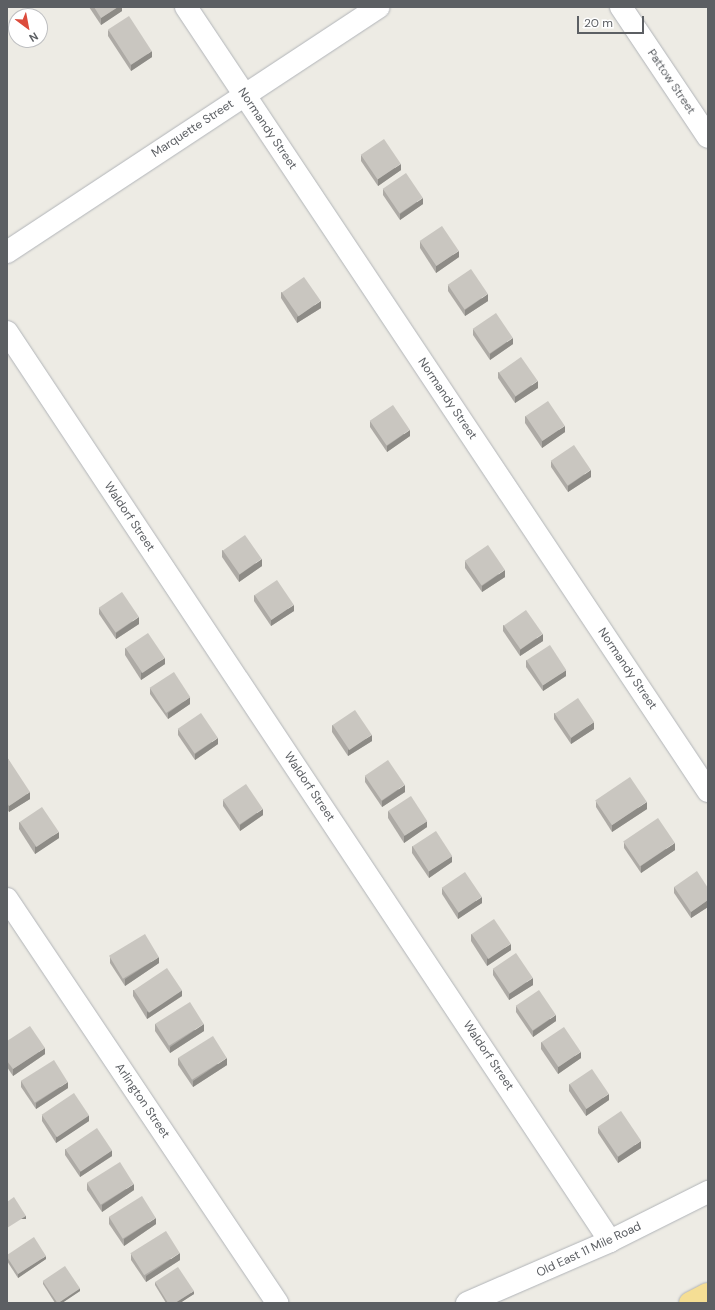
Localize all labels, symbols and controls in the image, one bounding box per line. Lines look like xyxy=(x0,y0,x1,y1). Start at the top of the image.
north arrow xyxy=(8,8,48,48)
scale bar xyxy=(579,8,646,34)
text: 20 m xyxy=(584,15,613,31)
text: N xyxy=(27,29,41,45)
street label: Pattow Street xyxy=(644,47,698,117)
street label: Normandy Street xyxy=(234,85,300,173)
street label: Marquette Street xyxy=(149,97,237,161)
street label: Normandy Street xyxy=(414,355,480,443)
street label: Waldorf Street xyxy=(100,480,158,554)
street label: Normandy Street xyxy=(594,625,660,713)
street label: Waldorf Street xyxy=(280,750,338,824)
street label: Waldorf Street xyxy=(459,1019,517,1093)
street label: Arlington Street xyxy=(112,1061,172,1141)
street label: Old East 11 Mile Road xyxy=(534,1219,644,1281)

